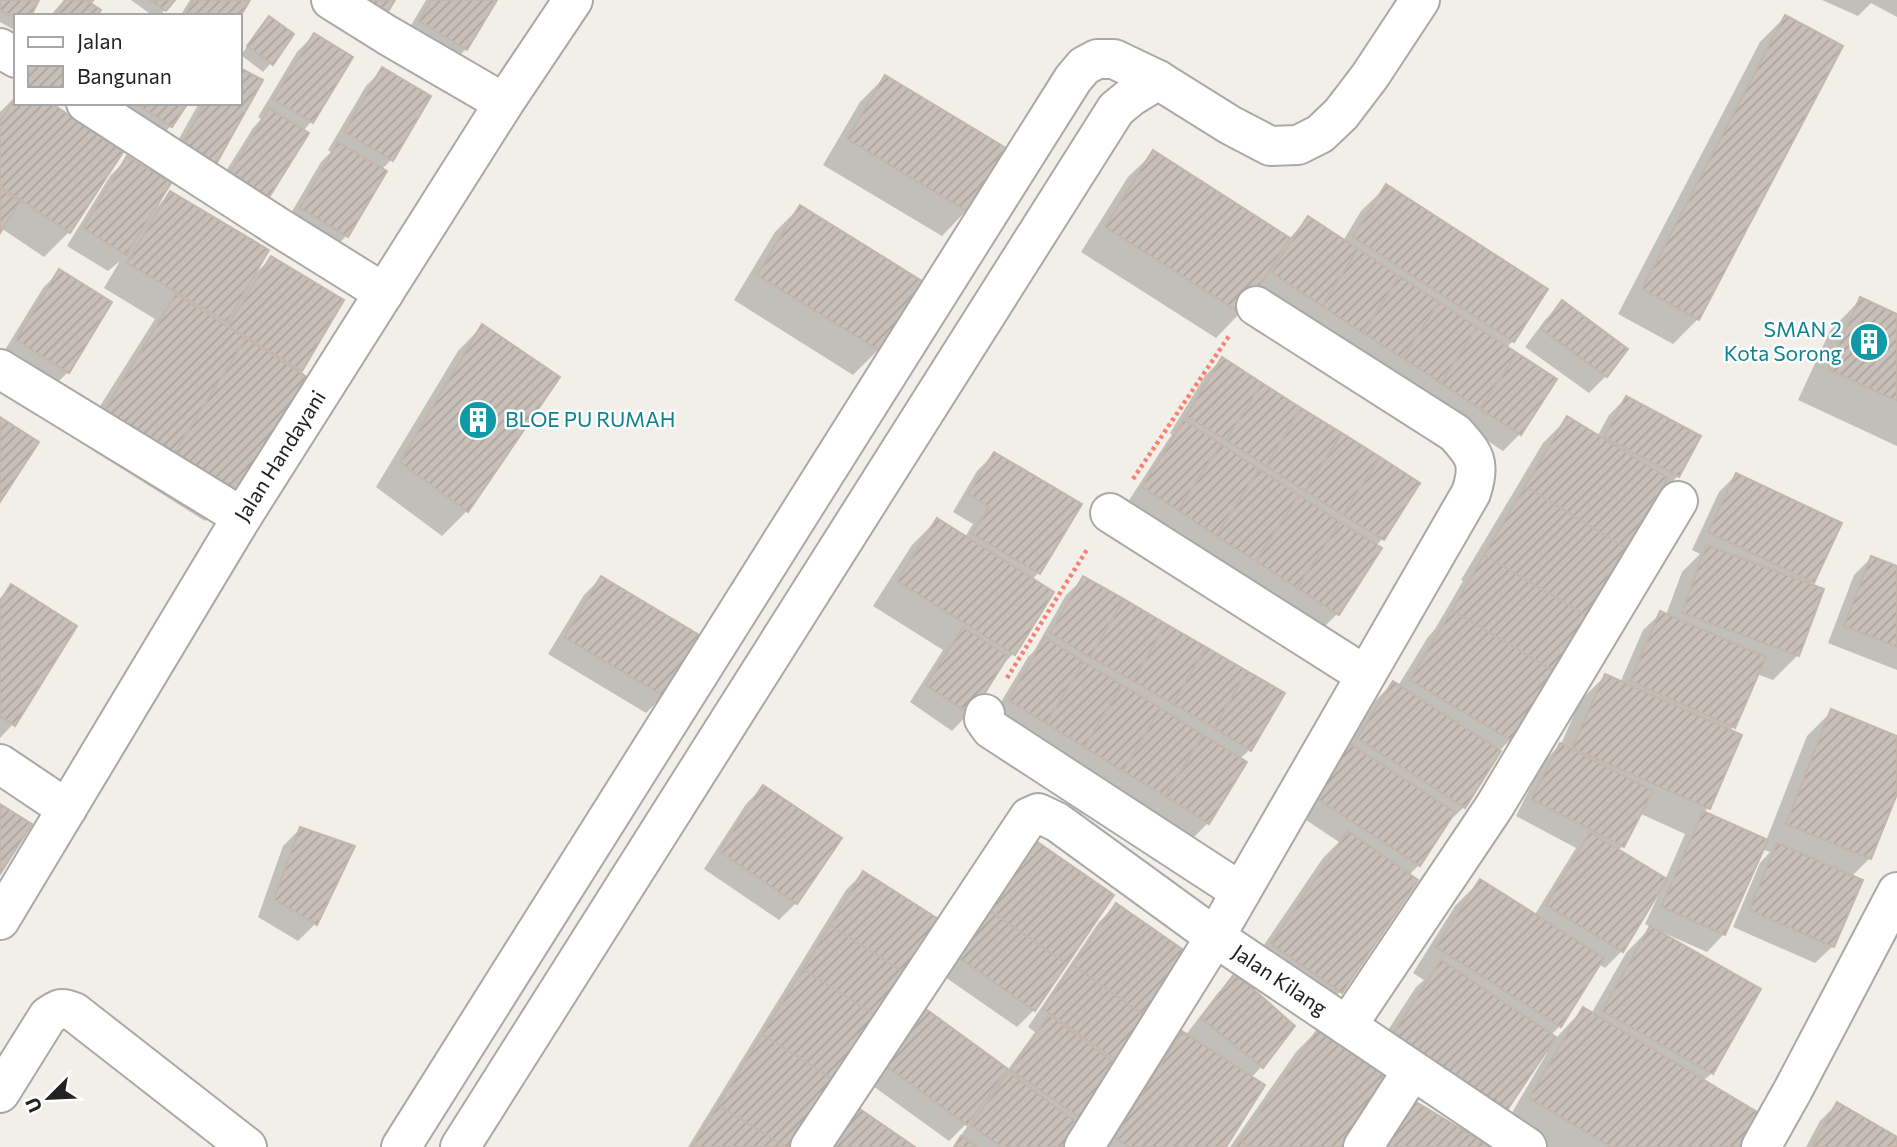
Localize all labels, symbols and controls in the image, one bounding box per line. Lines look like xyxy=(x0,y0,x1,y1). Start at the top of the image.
legend xyxy=(14,14,242,105)
text: Jalan xyxy=(77,28,122,53)
text: Bangunan xyxy=(77,63,172,88)
place label: SMAN 2 Kota Sorong xyxy=(1724,316,1842,365)
building icon: SMAN 2 Kota Sorong xyxy=(1848,321,1890,363)
street label: Jalan Handayani xyxy=(228,385,330,525)
building icon: BLOE PU RUMAH xyxy=(457,399,499,441)
place label: BLOE PU RUMAH xyxy=(505,406,675,431)
street label: Jalan Kilang xyxy=(1228,938,1332,1020)
north arrow xyxy=(14,1063,84,1133)
text: U xyxy=(20,1094,46,1116)

